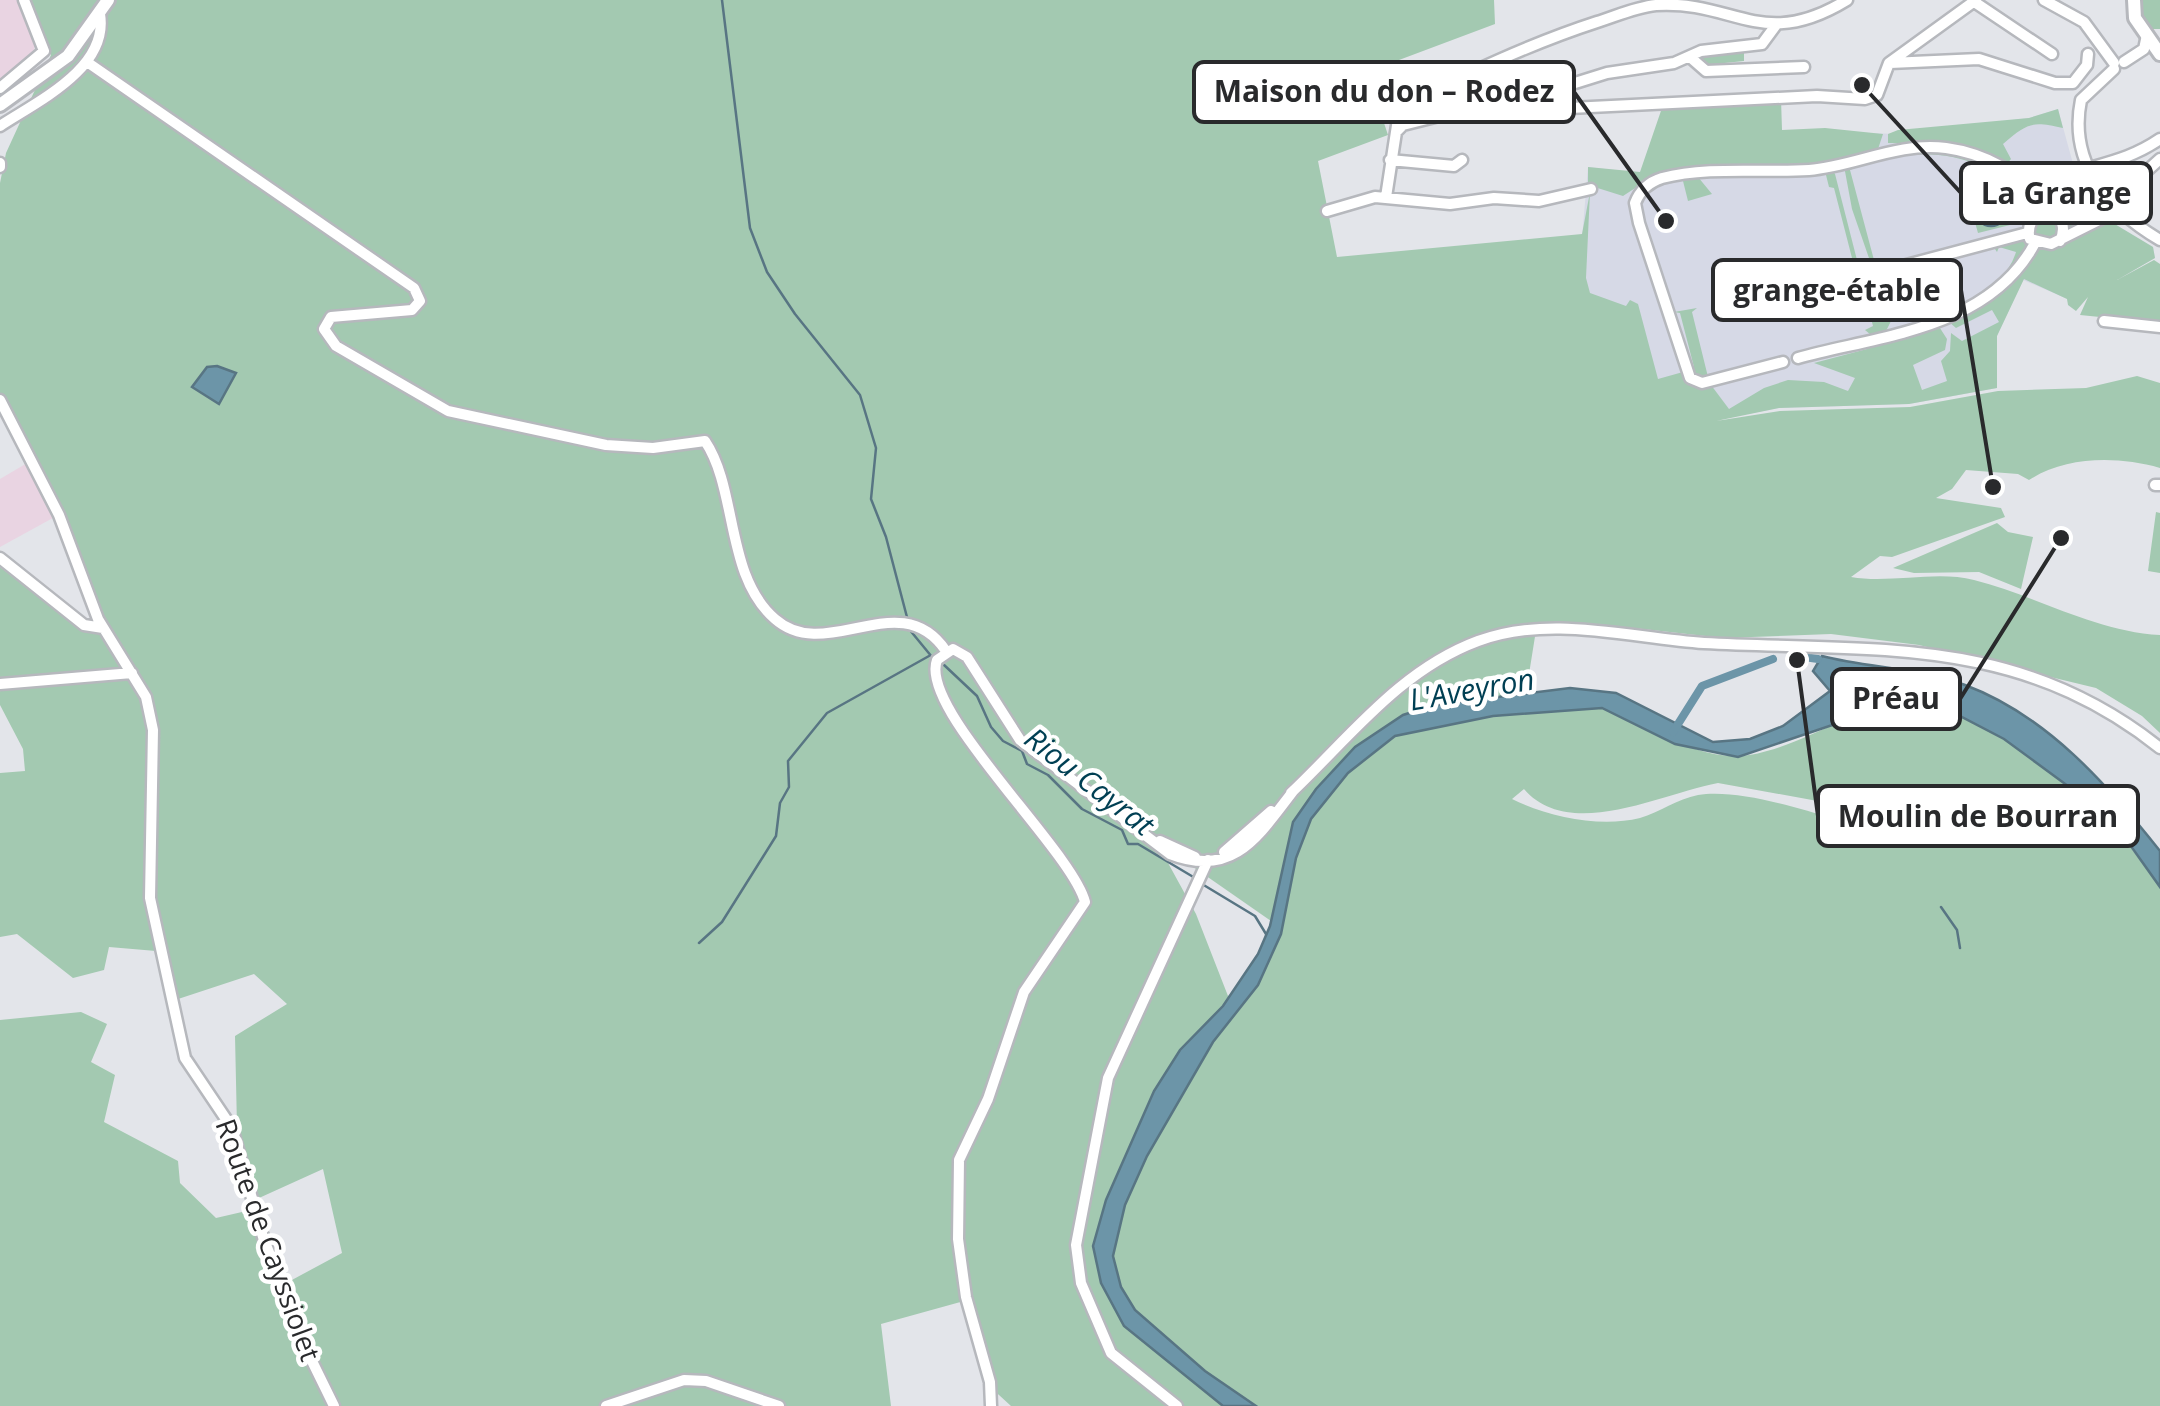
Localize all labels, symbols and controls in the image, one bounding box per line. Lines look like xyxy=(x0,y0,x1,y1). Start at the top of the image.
callout: Maison du don – Rodez xyxy=(1194,62,1574,122)
text: Maison du don – Rodez xyxy=(1214,70,1554,111)
callout: La Grange xyxy=(1961,163,2151,223)
text: La Grange xyxy=(1981,172,2131,213)
callout: grange-étable xyxy=(1713,260,1961,320)
text: grange-étable xyxy=(1733,269,1941,310)
water label: L'Aveyron xyxy=(1406,657,1537,720)
callout: Préau xyxy=(1832,669,1960,729)
text: Préau xyxy=(1852,677,1940,718)
water label: Riou Cayrat xyxy=(1017,717,1164,845)
callout: Moulin de Bourran xyxy=(1818,786,2138,846)
text: Moulin de Bourran xyxy=(1838,795,2118,836)
street label: Route de Cayssiolet xyxy=(207,1113,330,1366)

